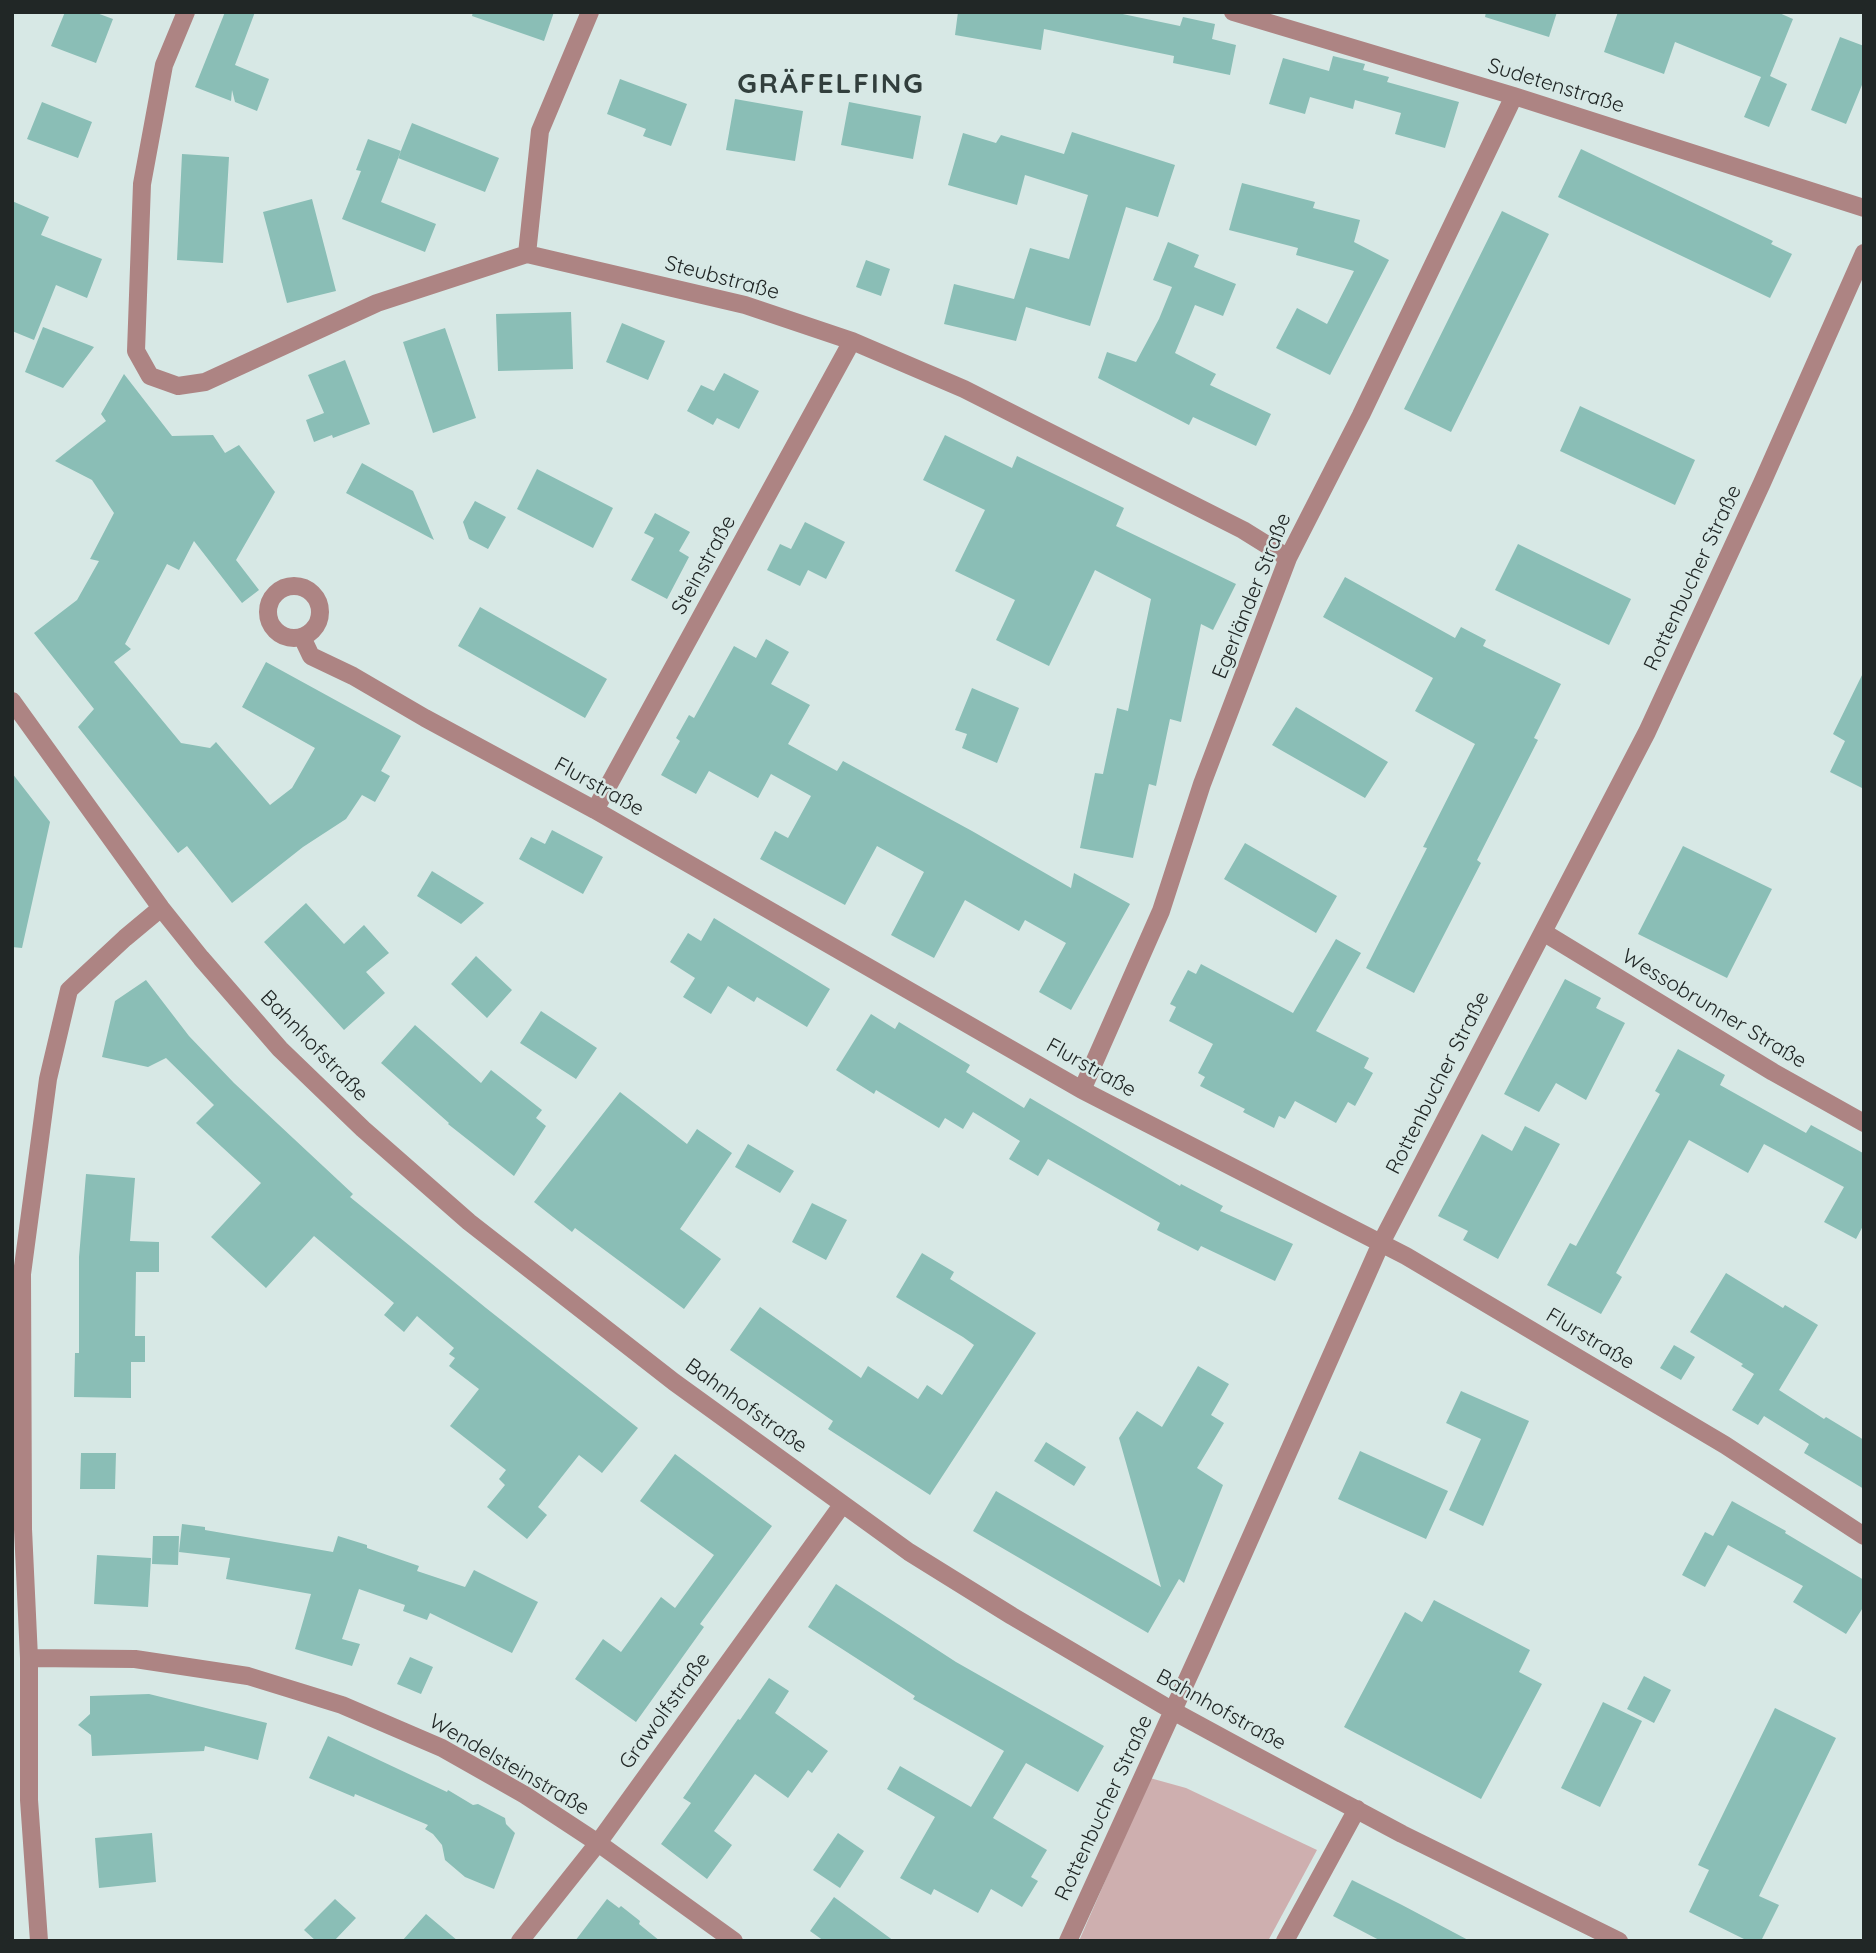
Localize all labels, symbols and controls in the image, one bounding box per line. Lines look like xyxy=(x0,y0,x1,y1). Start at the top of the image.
street label: Sudetenstraße xyxy=(1485,53,1627,119)
district label: GRÄFELFING xyxy=(738,68,924,102)
street label: Steubstraße xyxy=(662,251,782,305)
street label: Rottenbucher Straße xyxy=(1639,481,1747,675)
street label: Egerländer Straße xyxy=(1207,509,1297,683)
street label: Steinstraße xyxy=(666,511,742,619)
street label: Flurstraße xyxy=(550,752,648,822)
street label: Wessobrunner Straße xyxy=(1617,944,1811,1074)
street label: Bahnhofstraße xyxy=(255,985,373,1107)
street label: Rottenbucher Straße xyxy=(1381,987,1495,1179)
street label: Flurstraße xyxy=(1042,1033,1140,1103)
street label: Flurstraße xyxy=(1541,1303,1639,1375)
street label: Bahnhofstraße xyxy=(680,1353,812,1459)
street label: Grawolfstraße xyxy=(614,1648,716,1774)
street label: Bahnhofstraße xyxy=(1152,1664,1290,1756)
street label: Wendelsteinstraße xyxy=(424,1709,594,1821)
street label: Rottenbucher Straße xyxy=(1050,1711,1158,1905)

